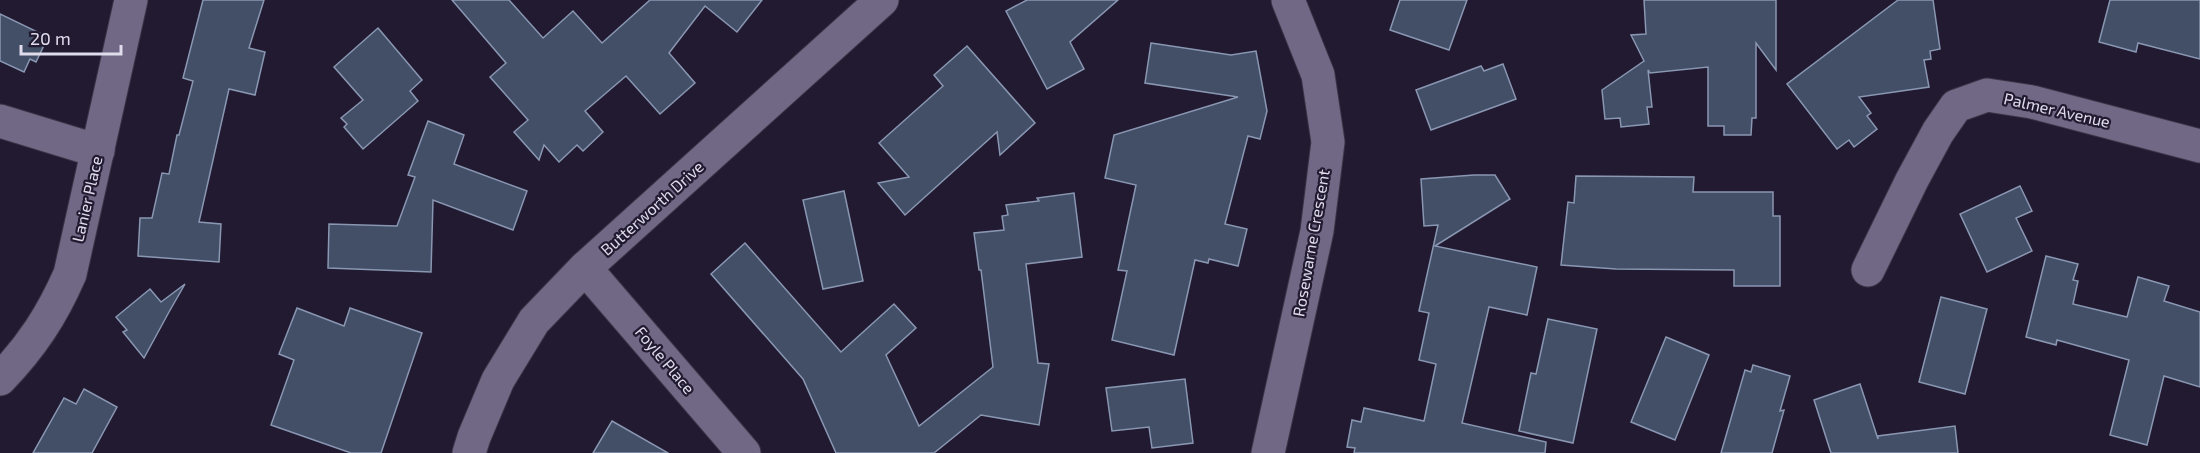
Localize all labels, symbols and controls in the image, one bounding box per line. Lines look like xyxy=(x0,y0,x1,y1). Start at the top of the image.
scale bar xyxy=(21,18,122,56)
text: 20 m xyxy=(30,27,71,49)
street label: Palmer Avenue xyxy=(2002,88,2112,131)
street label: Lanier Place xyxy=(67,154,106,244)
street label: Butterworth Drive xyxy=(596,156,707,259)
street label: Rosewarne Crescent xyxy=(1288,168,1333,318)
street label: Foyle Place xyxy=(632,322,699,397)

